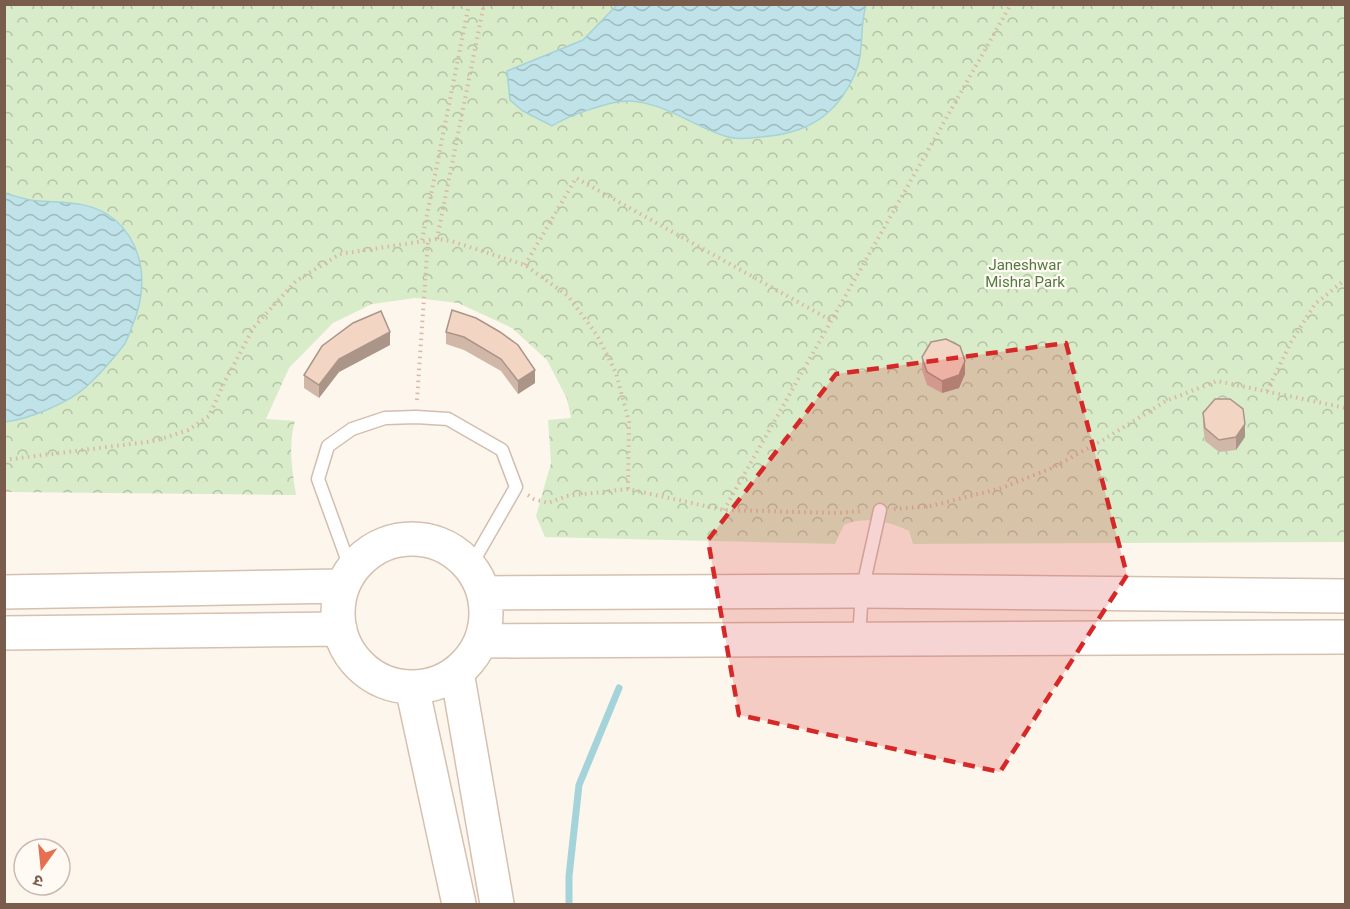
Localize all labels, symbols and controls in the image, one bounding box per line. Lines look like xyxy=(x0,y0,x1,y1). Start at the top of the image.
park label: Janeshwar Mishra Park xyxy=(985,256,1065,291)
north arrow xyxy=(12,837,72,897)
text: उ xyxy=(31,870,45,891)

